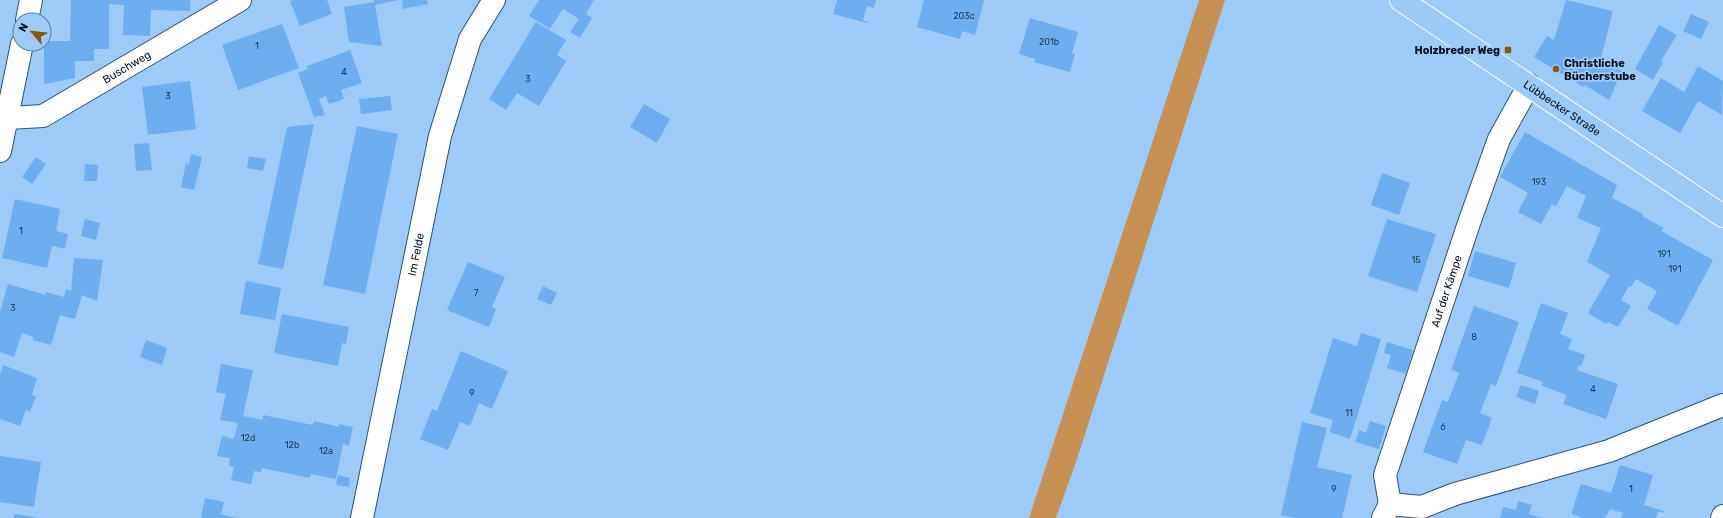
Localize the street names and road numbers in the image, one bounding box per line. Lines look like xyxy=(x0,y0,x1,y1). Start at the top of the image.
street label: Buschweg xyxy=(100,48,153,86)
street label: Lübbecker Straße xyxy=(1521,78,1603,139)
street label: Im Felde xyxy=(405,232,427,277)
street label: Auf der Kämpe xyxy=(1428,253,1464,329)

